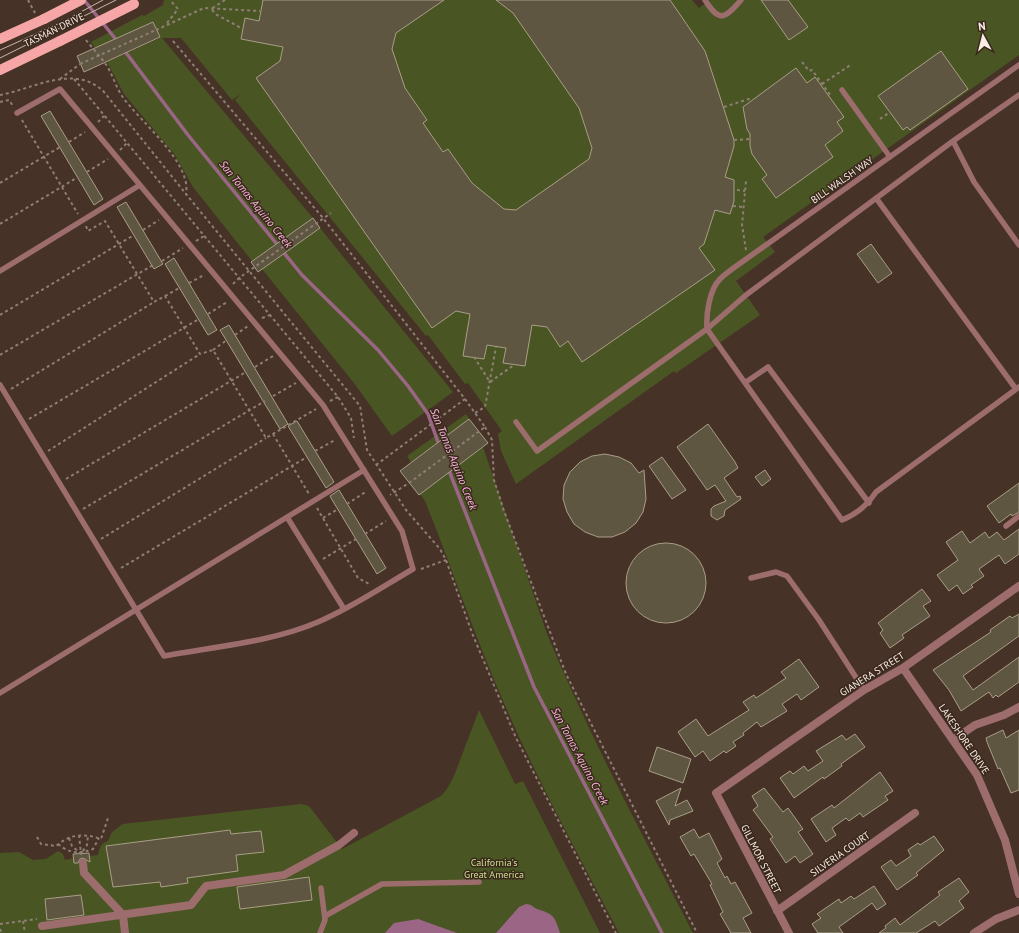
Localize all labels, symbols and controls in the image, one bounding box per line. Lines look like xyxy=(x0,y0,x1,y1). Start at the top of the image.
street label: TASMAN DRIVE xyxy=(22,10,86,50)
north arrow xyxy=(963,16,1003,56)
text: N xyxy=(977,19,986,33)
street label: BILL WALSH WAY xyxy=(808,153,876,206)
water label: San Tomas Aquino Creek xyxy=(216,157,296,251)
water label: San Tomas Aquino Creek xyxy=(427,406,481,513)
street label: GIANERA STREET xyxy=(837,649,907,699)
street label: LAKESHORE DRIVE xyxy=(936,701,992,777)
water label: San Tomas Aquino Creek xyxy=(548,705,612,808)
street label: GILLMOR STREET xyxy=(738,822,784,896)
street label: SILVERIA COURT xyxy=(808,828,873,879)
park label: California's Great America xyxy=(464,856,524,881)

